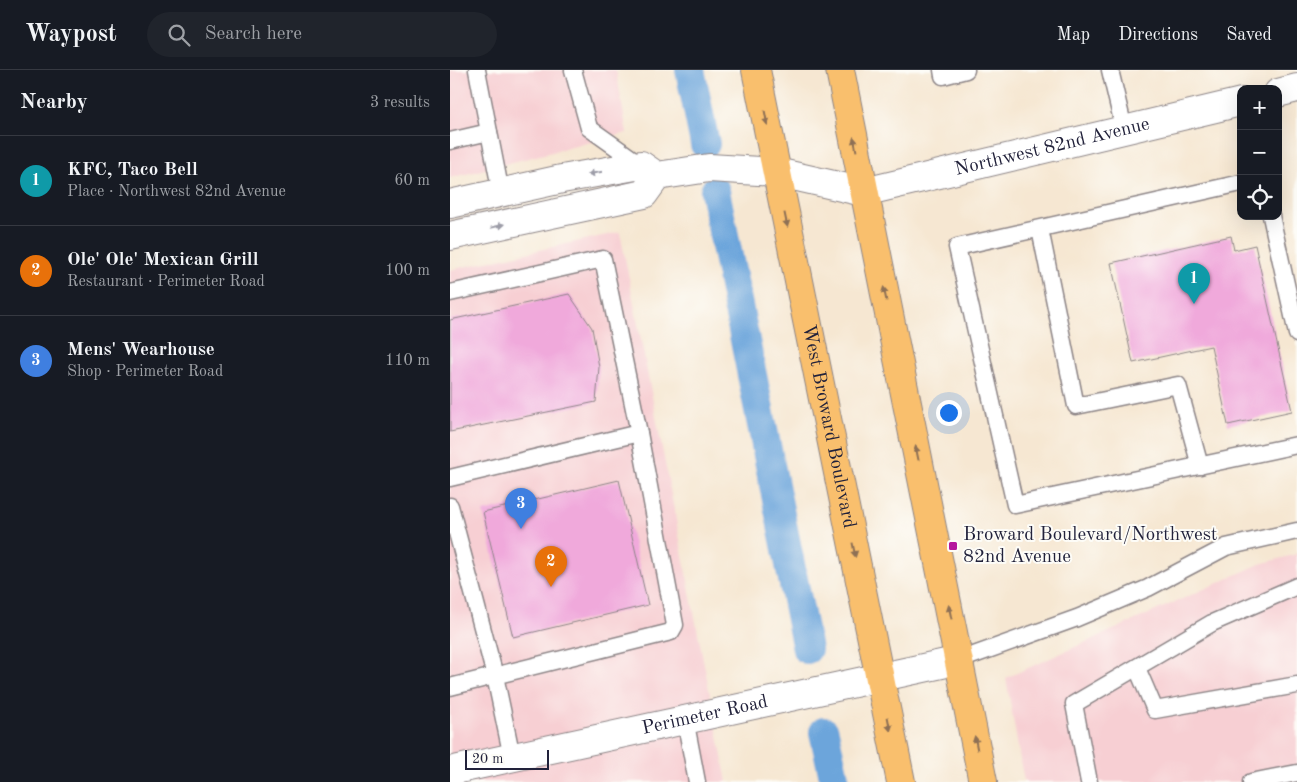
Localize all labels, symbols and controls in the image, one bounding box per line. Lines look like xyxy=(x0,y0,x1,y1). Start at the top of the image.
search box xyxy=(147,12,497,57)
icon: search xyxy=(165,21,193,49)
text: Waypost xyxy=(25,23,117,47)
text: Search here xyxy=(205,25,302,44)
text: Map xyxy=(1057,26,1090,44)
text: Directions xyxy=(1118,26,1198,44)
text: Saved xyxy=(1226,26,1272,44)
map controls xyxy=(1237,85,1282,220)
button: + xyxy=(1237,85,1282,130)
text: Nearby xyxy=(20,92,88,113)
text: 3 results xyxy=(370,95,430,111)
one-way arrow xyxy=(762,110,770,126)
street label: Northwest 82nd Avenue xyxy=(953,115,1152,179)
button: − xyxy=(1237,130,1282,175)
one-way arrow xyxy=(850,136,858,152)
text: KFC, Taco Bell xyxy=(67,161,198,180)
one-way arrow xyxy=(586,170,602,178)
text: 1 xyxy=(31,173,41,189)
text: 60 m xyxy=(394,173,430,189)
button: locate xyxy=(1237,175,1282,220)
text: Place · Northwest 82nd Avenue xyxy=(67,184,286,200)
one-way arrow xyxy=(782,212,790,227)
one-way arrow xyxy=(490,222,505,230)
text: Ole' Ole' Mexican Grill xyxy=(67,251,259,270)
text: 2 xyxy=(31,263,41,279)
text: 100 m xyxy=(385,263,430,279)
pin: 1 xyxy=(1178,263,1210,304)
text: Restaurant · Perimeter Road xyxy=(67,274,265,290)
one-way arrow xyxy=(880,285,888,301)
street label: West Broward Boulevard xyxy=(799,323,859,530)
text: Mens' Wearhouse xyxy=(67,341,215,360)
text: 3 xyxy=(31,353,41,369)
text: 110 m xyxy=(385,353,430,369)
text: Shop · Perimeter Road xyxy=(67,364,223,380)
your location xyxy=(936,400,962,426)
one-way arrow xyxy=(913,444,921,460)
pin: 3 xyxy=(505,488,537,529)
place label: Broward Boulevard/Northwest 82nd Avenue xyxy=(963,526,1218,567)
marker: Broward Boulevard/Northwest 82nd Avenue xyxy=(947,540,959,552)
one-way arrow xyxy=(850,543,858,558)
pin: 2 xyxy=(535,546,567,587)
one-way arrow xyxy=(946,604,954,619)
street label: Perimeter Road xyxy=(640,693,770,738)
one-way arrow xyxy=(886,716,894,732)
one-way arrow xyxy=(971,735,979,751)
scale bar xyxy=(465,747,549,770)
text: 20 m xyxy=(472,752,503,766)

